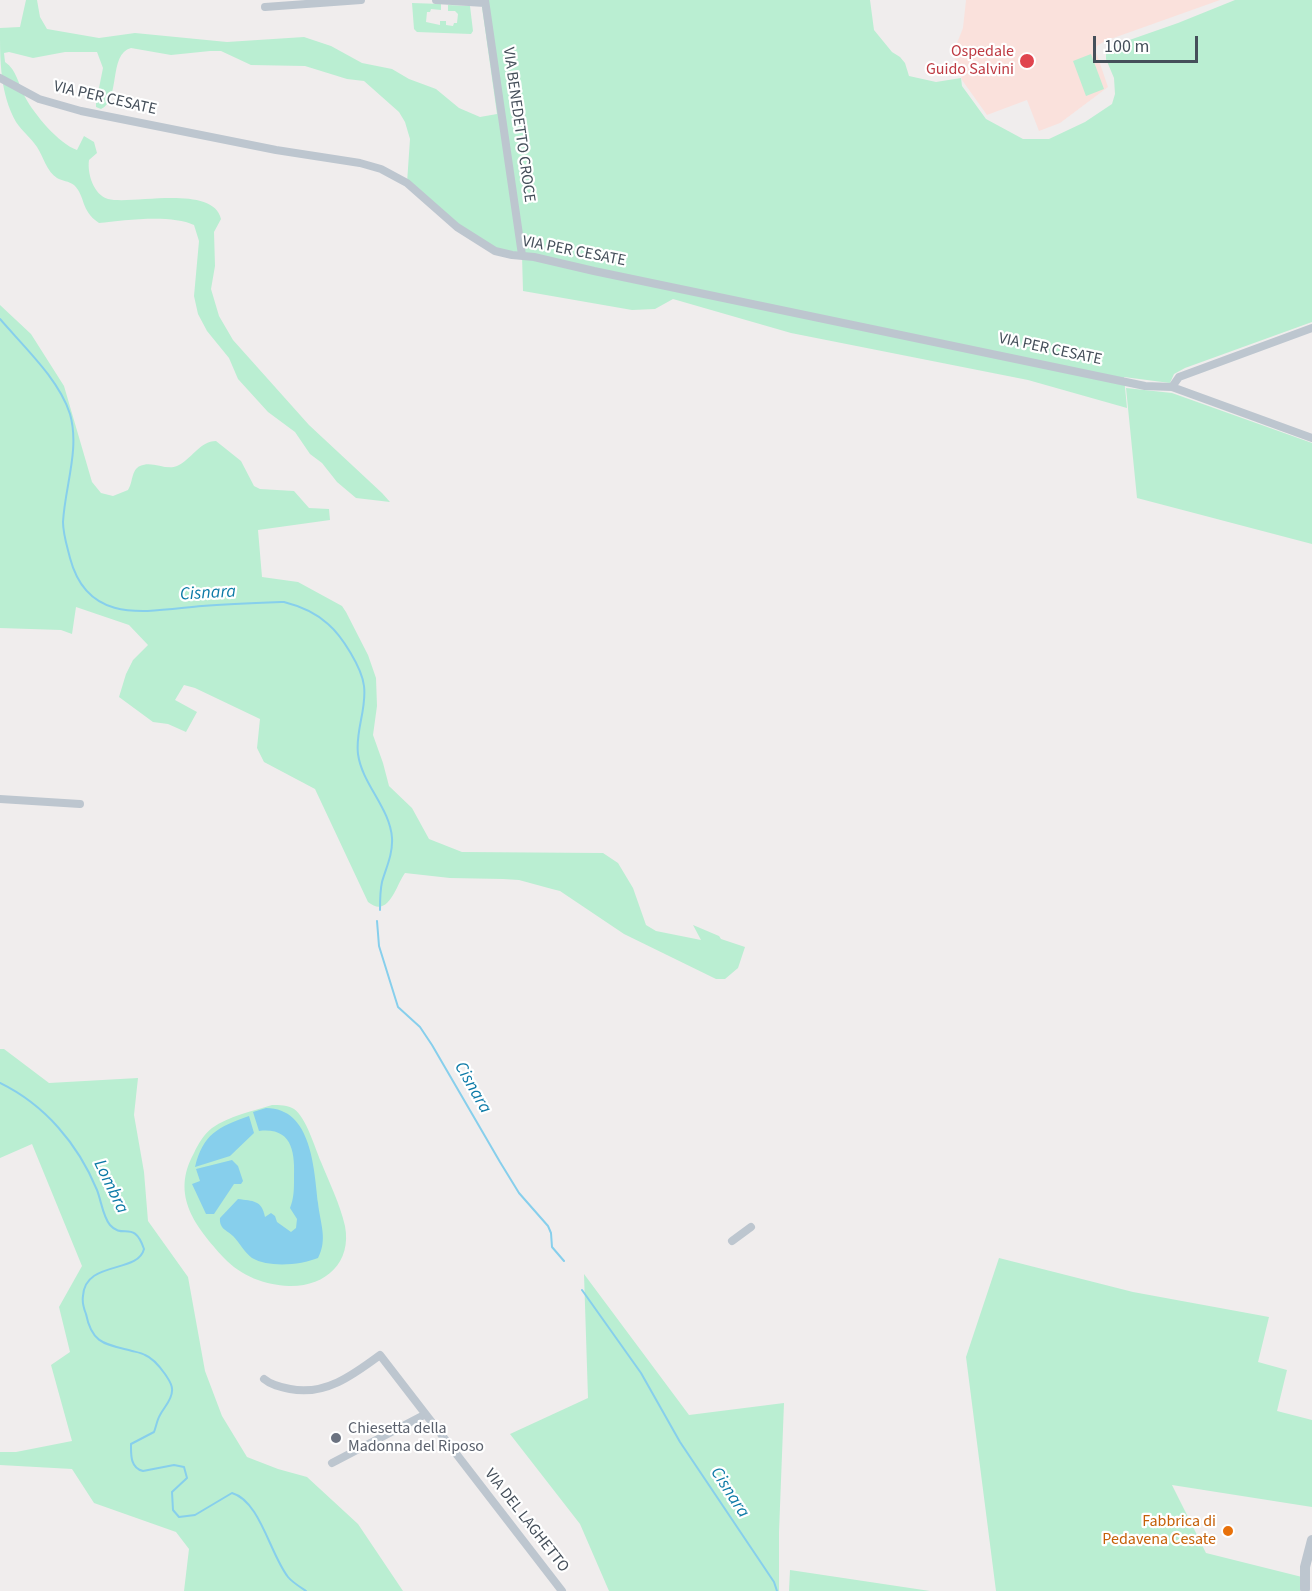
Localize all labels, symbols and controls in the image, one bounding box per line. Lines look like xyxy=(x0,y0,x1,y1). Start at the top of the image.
scale bar xyxy=(1096,24,1201,62)
text: 100 m xyxy=(1104,34,1149,59)
place label: Ospedale Guido Salvini xyxy=(926,42,1014,80)
street label: VIA BENEDETTO CROCE xyxy=(498,46,538,204)
marker: Ospedale Guido Salvini xyxy=(1018,52,1036,70)
street label: VIA PER CESATE xyxy=(52,78,158,120)
street label: VIA PER CESATE xyxy=(521,233,627,271)
street label: VIA PER CESATE xyxy=(997,330,1103,370)
water label: Cisnara xyxy=(179,582,237,606)
water label: Cisnara xyxy=(449,1058,495,1118)
water label: Lombra xyxy=(88,1157,132,1217)
place label: Chiesetta della Madonna del Riposo xyxy=(348,1419,484,1457)
marker: Chiesetta della Madonna del Riposo xyxy=(329,1431,343,1445)
water label: Cisnara xyxy=(705,1464,753,1522)
street label: VIA DEL LAGHETTO xyxy=(480,1465,572,1577)
place label: Fabbrica di Pedavena Cesate xyxy=(1102,1512,1216,1550)
marker: Fabbrica di Pedavena Cesate xyxy=(1221,1524,1235,1538)

